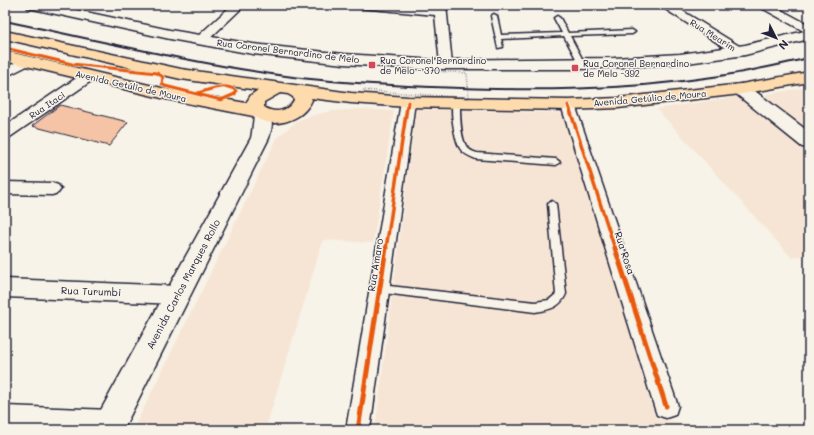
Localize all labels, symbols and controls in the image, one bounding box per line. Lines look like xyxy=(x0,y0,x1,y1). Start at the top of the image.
street label: Rua Mearim xyxy=(688,17,738,53)
north arrow xyxy=(756,18,796,58)
street label: Rua Coronel Bernardino de Melo xyxy=(216,37,361,65)
text: N xyxy=(775,37,792,53)
place label: Rua Coronel Bernardino de Melo - 370 xyxy=(380,55,487,76)
place label: Rua Coronel Bernardino de Melo -392 xyxy=(583,58,690,79)
marker: Rua Coronel Bernardino de Melo - 370 xyxy=(367,60,377,70)
marker: Rua Coronel Bernardino de Melo -392 xyxy=(570,63,580,73)
street label: Avenida Getúlio de Moura xyxy=(74,68,188,104)
street label: Avenida Getúlio de Moura xyxy=(593,88,707,108)
street label: Rua Itaci xyxy=(27,89,67,121)
street label: Avenida Carlos Marques Rollo xyxy=(143,217,223,351)
street label: Rua Rosa xyxy=(611,230,639,276)
street label: Rua Amaro xyxy=(364,237,386,292)
street label: Rua Turumbi xyxy=(61,283,121,299)

